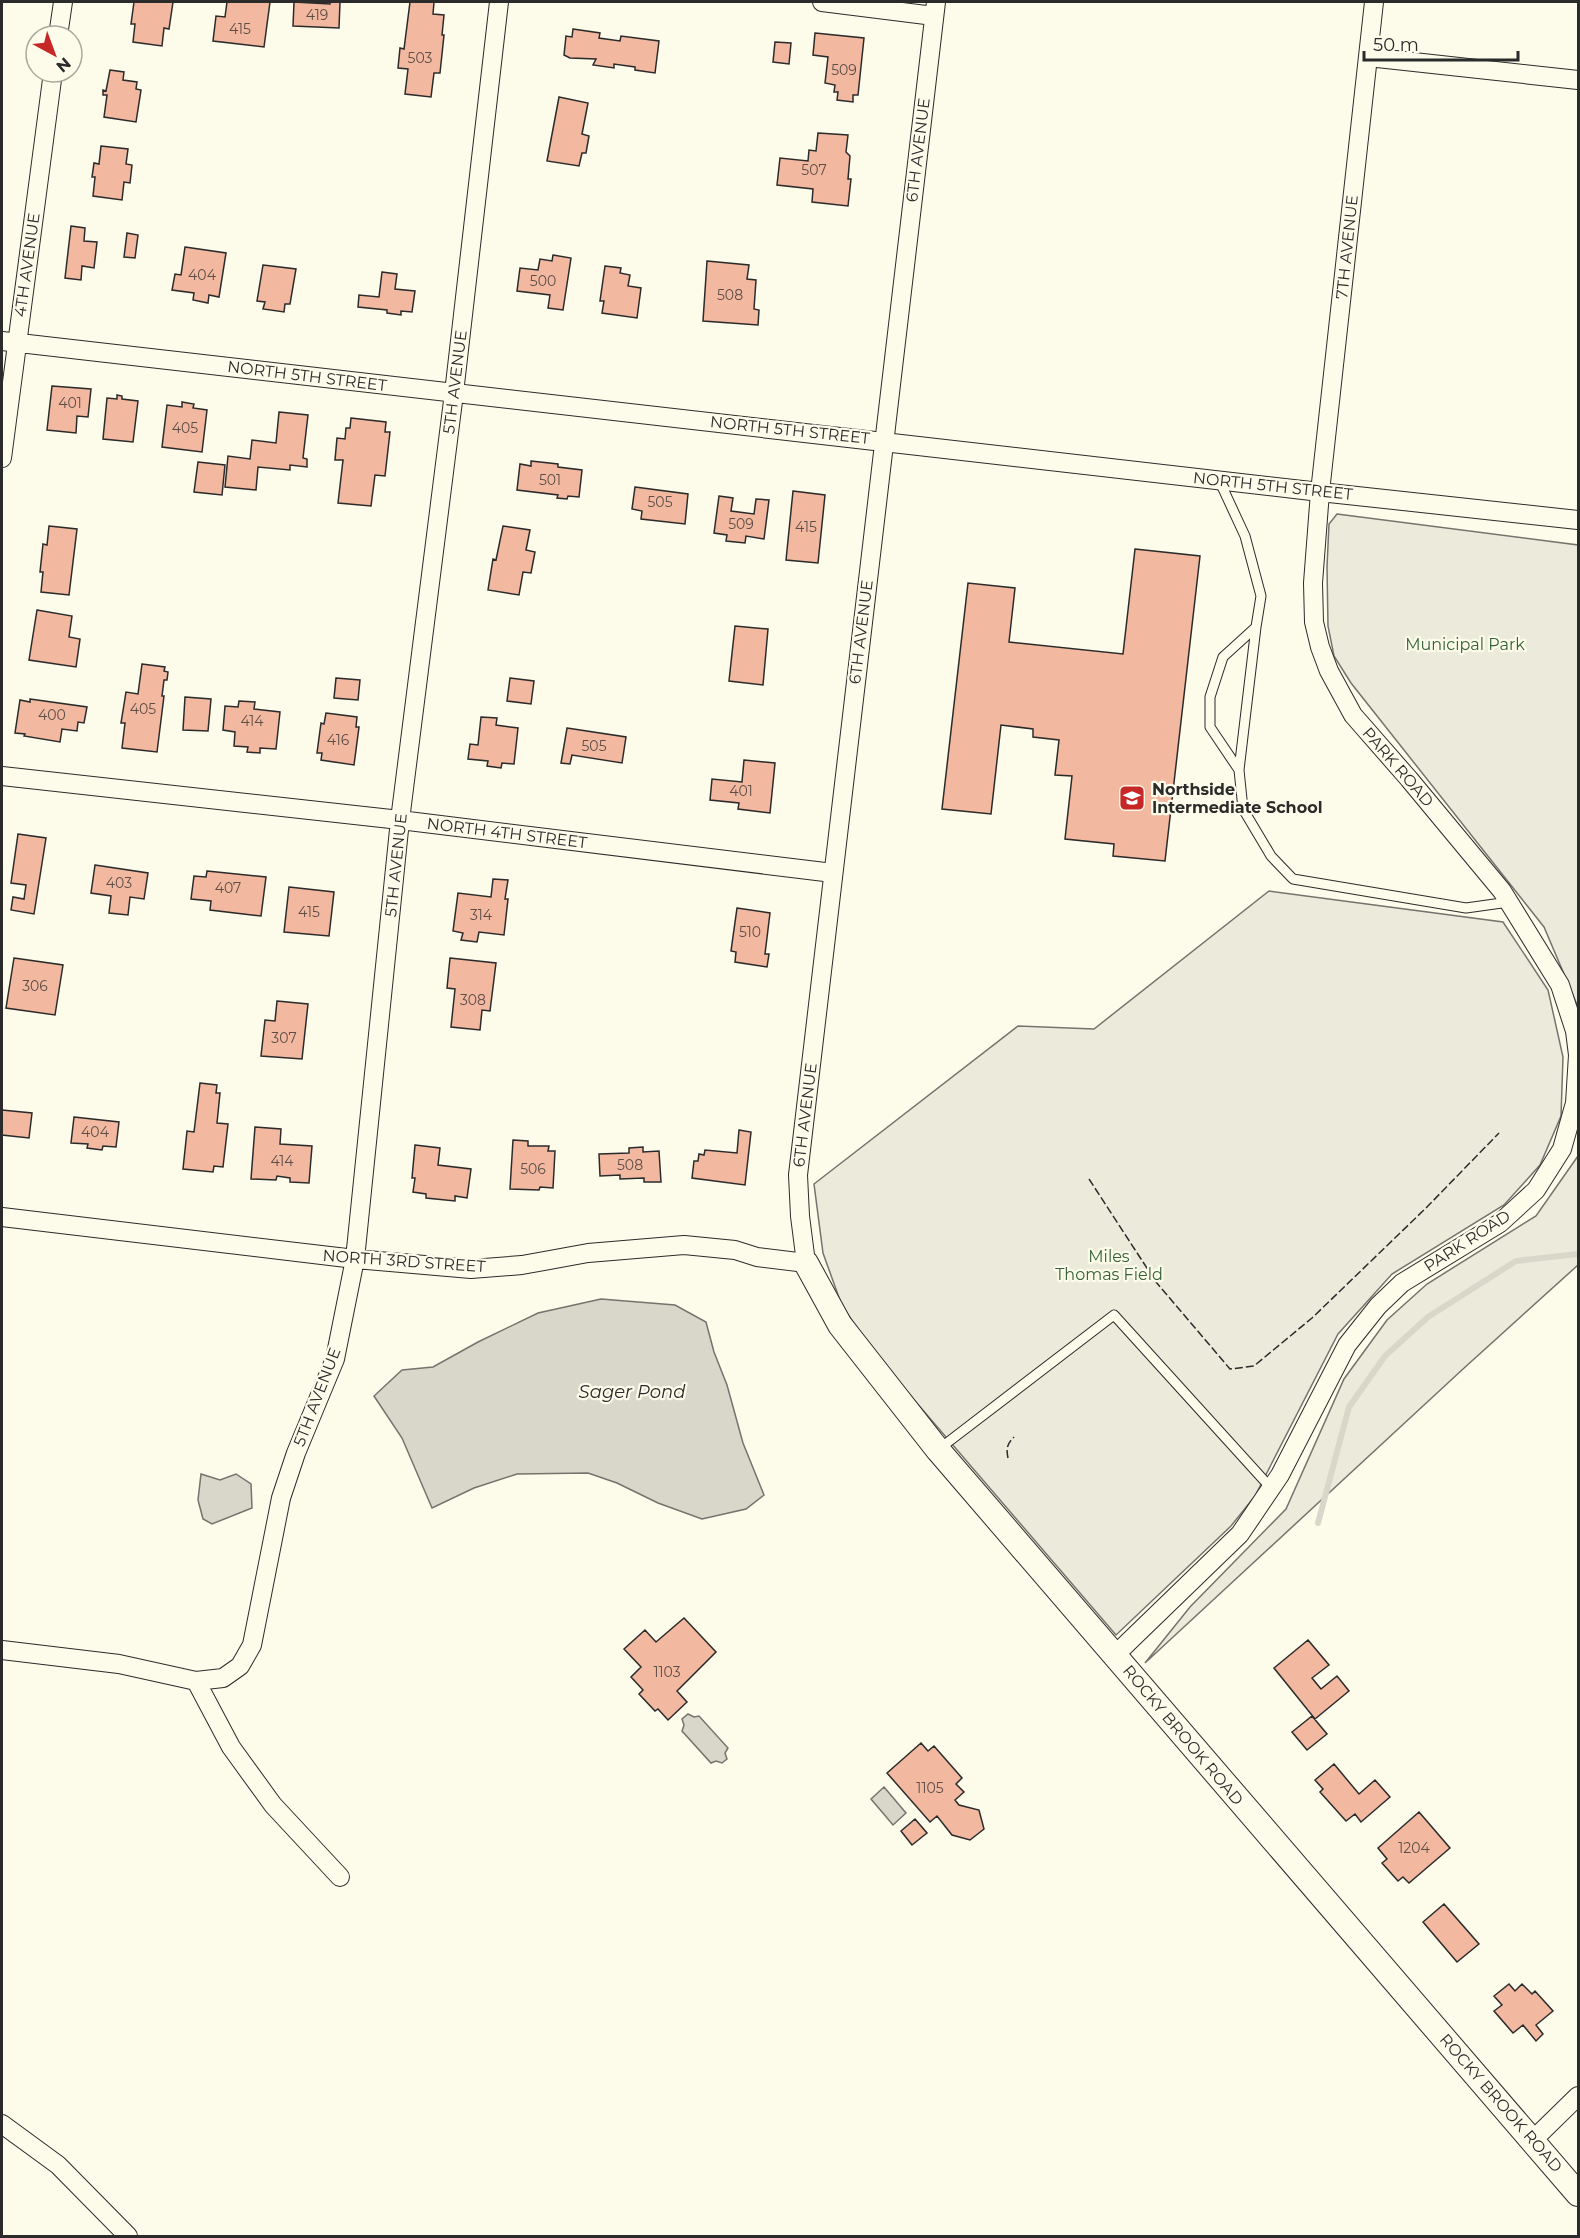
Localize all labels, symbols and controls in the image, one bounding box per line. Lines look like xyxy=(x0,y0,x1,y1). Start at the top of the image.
house number: 419 xyxy=(306,6,328,24)
house number: 415 xyxy=(229,20,251,38)
north arrow xyxy=(24,24,84,84)
scale bar xyxy=(1364,24,1518,62)
text: 50 m xyxy=(1373,34,1419,56)
house number: 503 xyxy=(408,49,433,67)
text: N xyxy=(52,54,75,76)
house number: 509 xyxy=(831,61,857,79)
street label: 6TH AVENUE xyxy=(902,97,934,203)
house number: 507 xyxy=(801,161,827,179)
street label: 7TH AVENUE xyxy=(1332,194,1362,300)
street label: 4TH AVENUE xyxy=(10,212,44,318)
house number: 404 xyxy=(188,266,217,284)
house number: 500 xyxy=(530,272,556,290)
house number: 508 xyxy=(717,286,743,304)
street label: 5TH AVENUE xyxy=(439,329,471,435)
street label: NORTH 5TH STREET xyxy=(226,357,389,395)
house number: 401 xyxy=(58,394,82,412)
street label: NORTH 5TH STREET xyxy=(709,412,872,448)
house number: 405 xyxy=(172,419,198,437)
street label: NORTH 5TH STREET xyxy=(1192,468,1355,504)
house number: 501 xyxy=(539,471,561,489)
house number: 505 xyxy=(647,493,673,511)
house number: 509 xyxy=(728,515,754,533)
house number: 415 xyxy=(795,518,817,536)
street label: 6TH AVENUE xyxy=(845,579,877,685)
park label: Municipal Park xyxy=(1405,635,1525,654)
house number: 405 xyxy=(130,700,156,718)
house number: 400 xyxy=(38,706,66,724)
house number: 414 xyxy=(240,712,264,730)
street label: PARK ROAD xyxy=(1358,723,1438,811)
house number: 416 xyxy=(327,731,350,749)
house number: 505 xyxy=(581,737,607,755)
place label: Northside Intermediate School xyxy=(1152,780,1322,817)
house number: 401 xyxy=(729,782,753,800)
school or university icon: Northside Intermediate School xyxy=(1117,783,1147,813)
street label: 5TH AVENUE xyxy=(381,812,411,918)
street label: NORTH 4TH STREET xyxy=(426,814,589,852)
house number: 403 xyxy=(106,874,132,892)
house number: 407 xyxy=(215,879,241,897)
house number: 415 xyxy=(298,903,320,921)
house number: 314 xyxy=(470,906,493,924)
house number: 510 xyxy=(739,923,761,941)
house number: 306 xyxy=(22,977,48,995)
house number: 308 xyxy=(460,991,486,1009)
house number: 307 xyxy=(271,1029,297,1047)
street label: 6TH AVENUE xyxy=(789,1062,821,1168)
house number: 404 xyxy=(81,1123,110,1141)
house number: 414 xyxy=(270,1152,294,1170)
house number: 508 xyxy=(617,1156,643,1174)
house number: 506 xyxy=(520,1160,546,1178)
street label: PARK ROAD xyxy=(1420,1206,1514,1276)
street label: NORTH 3RD STREET xyxy=(322,1246,487,1276)
park label: Miles Thomas Field xyxy=(1055,1247,1163,1284)
street label: 5TH AVENUE xyxy=(289,1345,345,1449)
water label: Sager Pond xyxy=(579,1381,686,1403)
street label: ROCKY BROOK ROAD xyxy=(1119,1661,1247,1809)
house number: 1103 xyxy=(653,1663,681,1681)
house number: 1105 xyxy=(916,1779,944,1797)
house number: 1204 xyxy=(1398,1839,1430,1857)
street label: ROCKY BROOK ROAD xyxy=(1436,2030,1566,2176)

